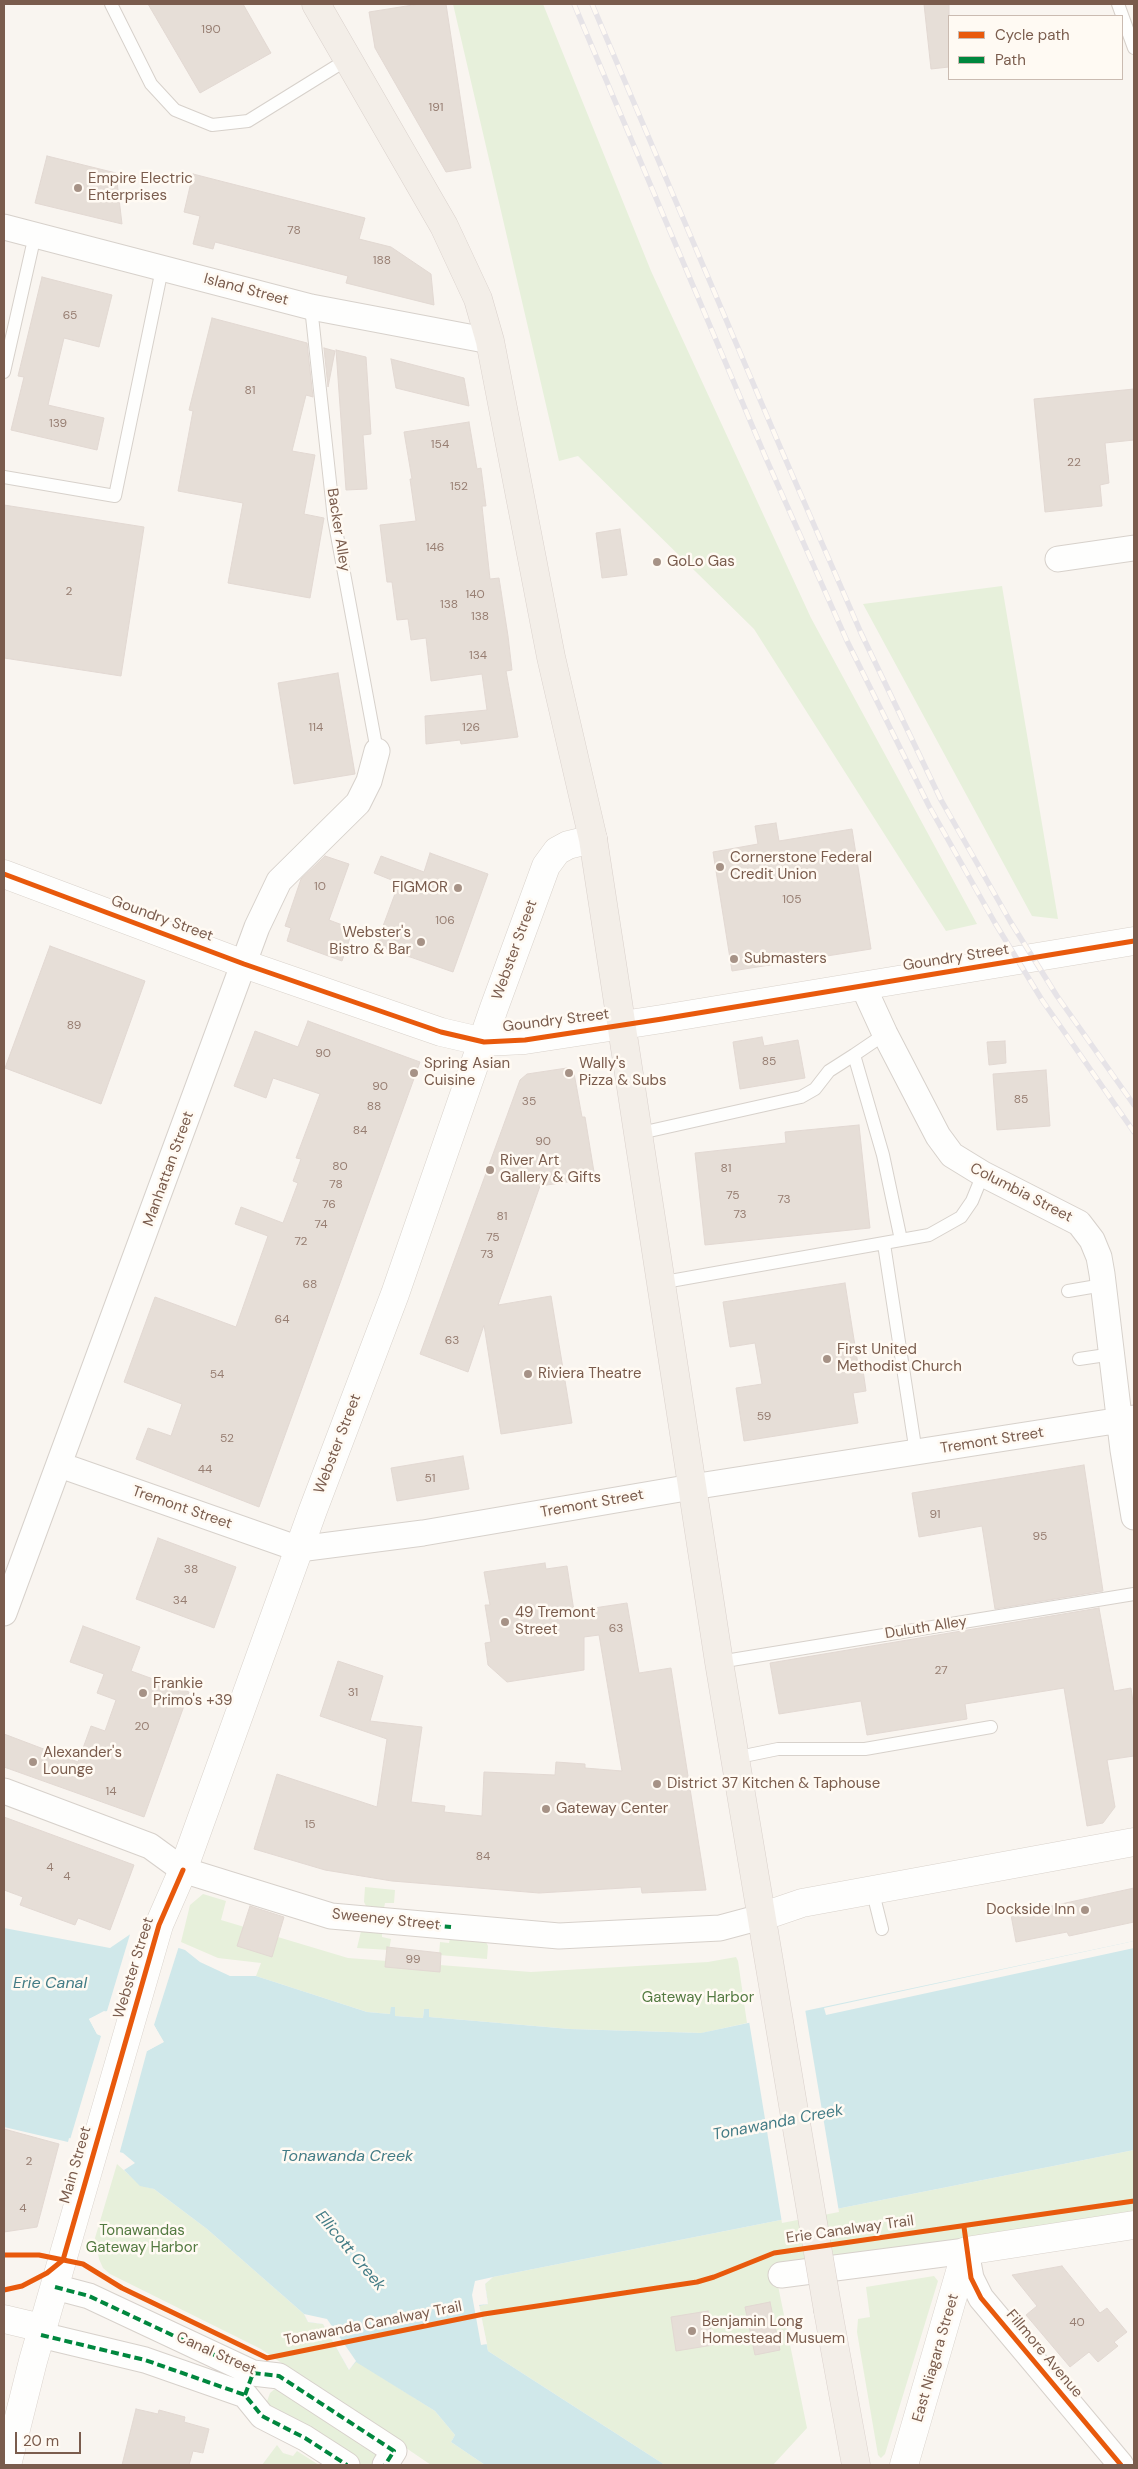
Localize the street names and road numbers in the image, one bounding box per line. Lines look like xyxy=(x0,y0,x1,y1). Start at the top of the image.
street label: Island Street xyxy=(202,270,290,310)
street label: Backer Alley xyxy=(323,487,353,573)
street label: Goundry Street xyxy=(109,892,215,946)
street label: Webster Street xyxy=(489,898,541,1002)
street label: Goundry Street xyxy=(902,941,1010,975)
street label: Goundry Street xyxy=(502,1006,610,1036)
street label: Manhattan Street xyxy=(140,1109,198,1229)
street label: Columbia Street xyxy=(967,1159,1075,1227)
street label: Webster Street xyxy=(311,1392,365,1496)
street label: Tremont Street xyxy=(939,1424,1045,1458)
street label: Tremont Street xyxy=(130,1482,234,1534)
street label: Tremont Street xyxy=(539,1486,645,1522)
street label: Duluth Alley xyxy=(884,1613,968,1643)
street label: Sweeney Street xyxy=(331,1905,441,1935)
street label: Webster Street xyxy=(110,1915,158,2021)
street label: Main Street xyxy=(56,2124,96,2206)
street label: Erie Canalway Trail xyxy=(785,2212,915,2248)
street label: East Niagara Street xyxy=(909,2292,963,2424)
street label: Tonawanda Canalway Trail xyxy=(283,2298,463,2350)
street label: Fillmore Avenue xyxy=(1002,2306,1086,2402)
street label: Canal Street xyxy=(173,2328,259,2380)

